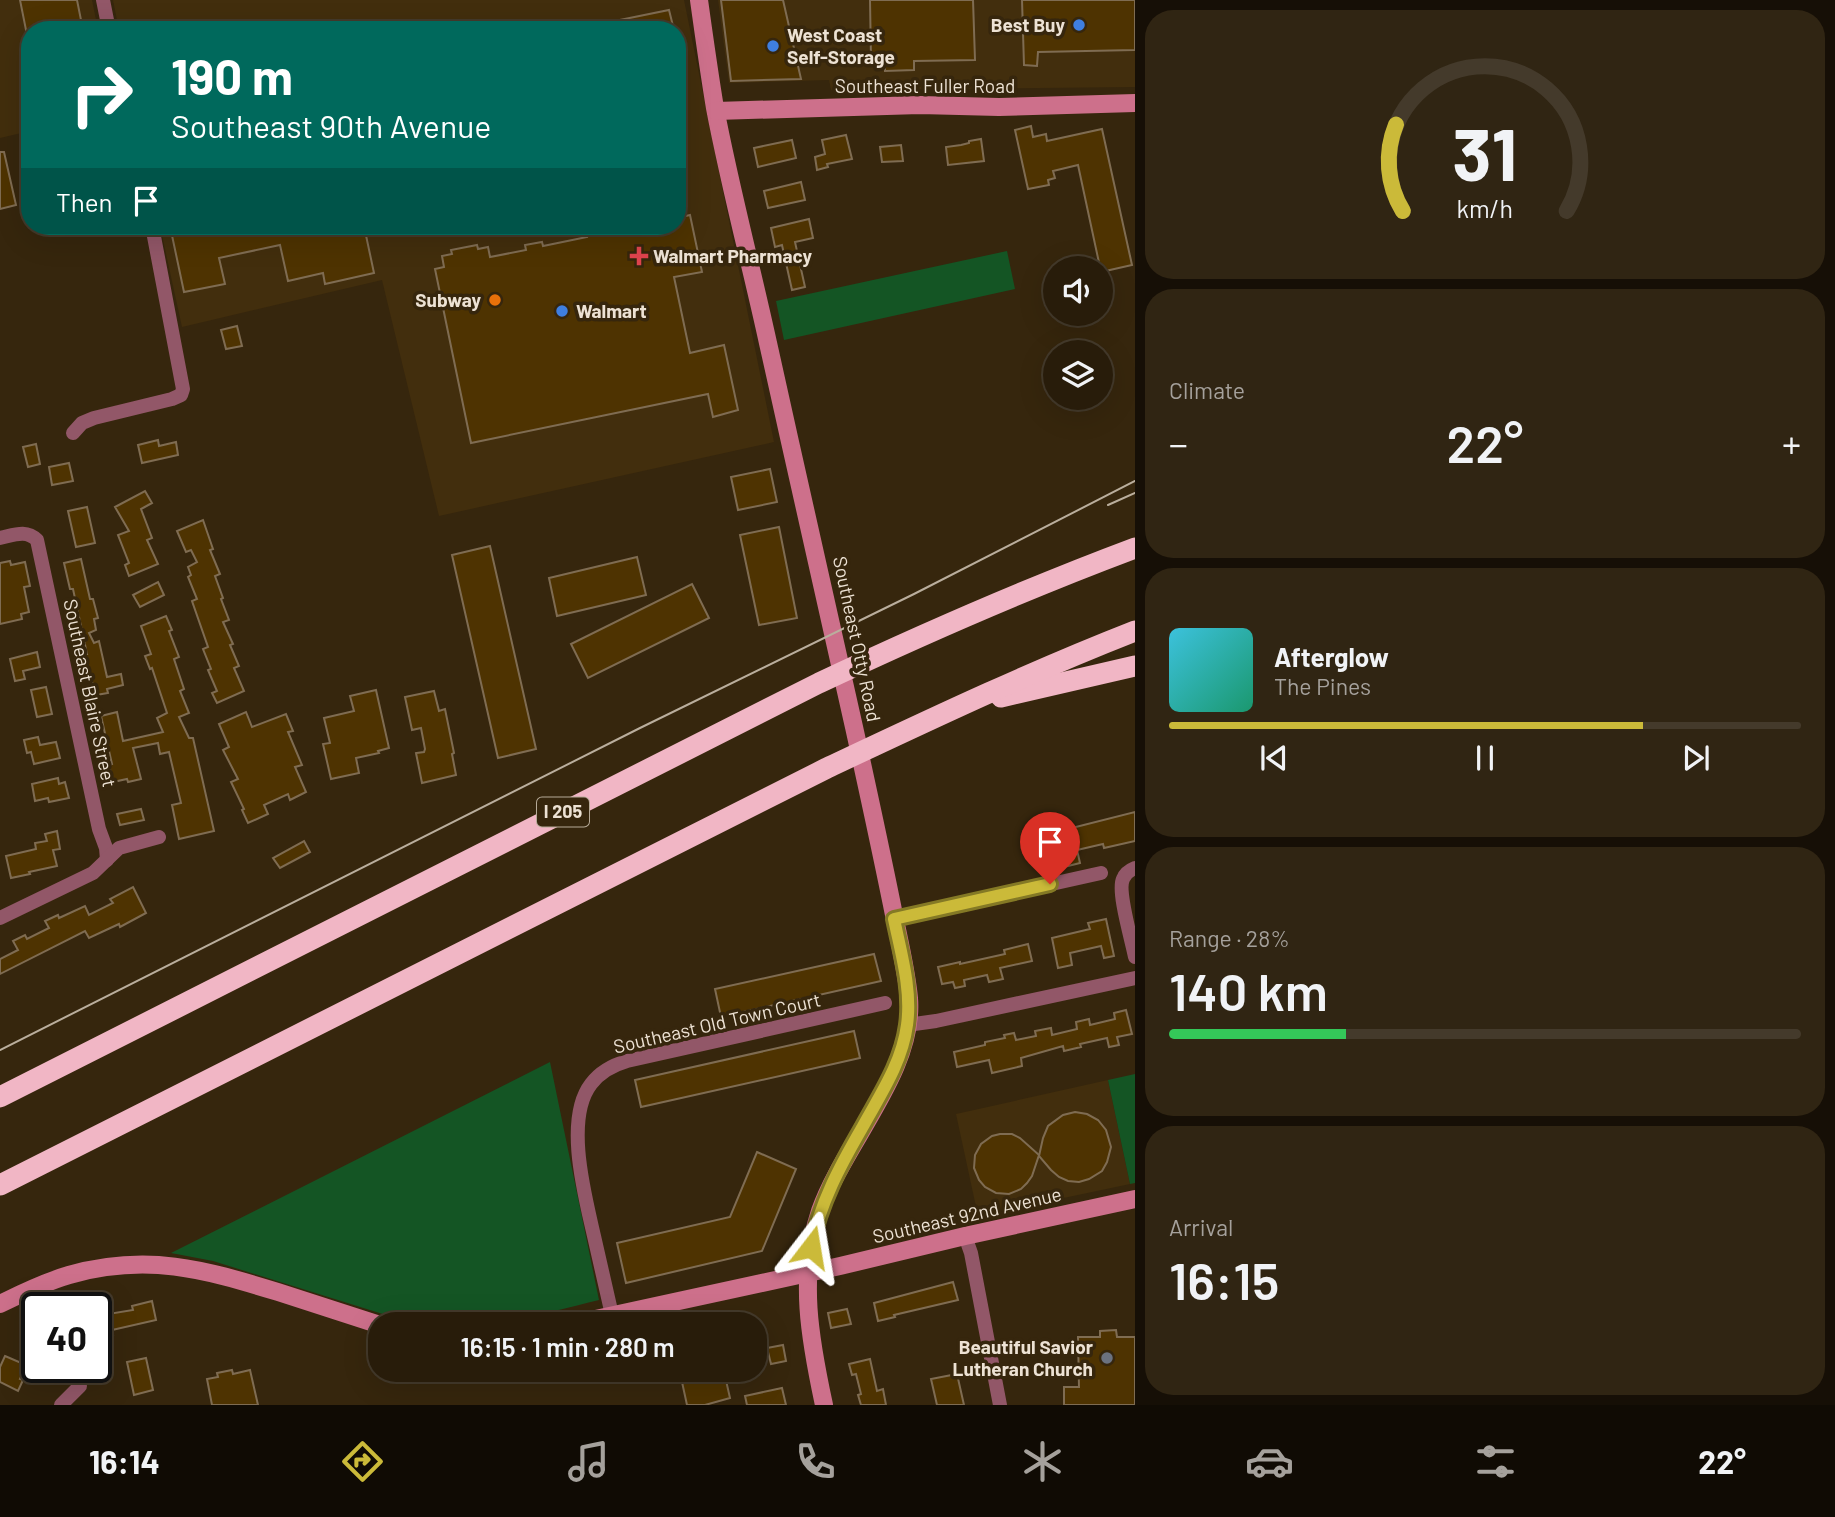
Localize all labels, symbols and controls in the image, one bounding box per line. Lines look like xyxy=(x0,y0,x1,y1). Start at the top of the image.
place label: Best Buy xyxy=(991,13,1065,36)
marker: Best Buy xyxy=(1071,17,1087,33)
place label: West Coast Self-Storage xyxy=(787,23,895,68)
marker: West Coast Self-Storage xyxy=(765,38,781,54)
text: 190 m xyxy=(171,46,293,105)
icon: right xyxy=(56,49,147,140)
street label: Southeast Fuller Road xyxy=(835,74,1015,97)
text: Southeast 90th Avenue xyxy=(171,106,491,144)
text: 31 xyxy=(1453,108,1517,196)
icon: arrive xyxy=(127,182,165,220)
text: Then xyxy=(56,186,113,217)
text: km/h xyxy=(1457,192,1513,222)
place label: Walmart Pharmacy xyxy=(653,244,812,267)
marker: Walmart Pharmacy xyxy=(631,248,647,264)
map controls xyxy=(1043,256,1113,410)
button: sound xyxy=(1043,256,1113,326)
place label: Subway xyxy=(415,288,481,311)
marker: Subway xyxy=(487,292,503,308)
place label: Walmart xyxy=(576,299,647,322)
marker: Walmart xyxy=(554,303,570,319)
button: layers xyxy=(1043,340,1113,410)
text: Climate xyxy=(1169,376,1245,404)
text: 22° xyxy=(1447,411,1523,473)
text: − xyxy=(1169,420,1188,466)
text: + xyxy=(1782,420,1801,466)
street label: Southeast Otty Road xyxy=(829,554,886,724)
street label: Southeast Blaire Street xyxy=(59,597,122,789)
text: Afterglow xyxy=(1274,641,1389,672)
text: The Pines xyxy=(1274,672,1371,700)
icon: previous xyxy=(1255,739,1293,777)
icon: pause xyxy=(1466,739,1504,777)
icon: next xyxy=(1677,739,1715,777)
road number: I 205 xyxy=(537,798,589,826)
pin xyxy=(1020,812,1080,884)
icon: arrive xyxy=(1031,823,1069,861)
text: Range · 28% xyxy=(1169,924,1290,952)
text: 140 km xyxy=(1169,959,1328,1021)
street label: Southeast Old Town Court xyxy=(611,987,823,1058)
street label: Southeast 92nd Avenue xyxy=(870,1182,1063,1247)
position arrow xyxy=(774,1210,848,1284)
text: Arrival xyxy=(1169,1213,1233,1241)
text: 16:15 xyxy=(1169,1248,1279,1310)
speed limit sign: 40 xyxy=(21,1292,112,1383)
text: 16:15 · 1 min · 280 m xyxy=(460,1331,675,1362)
place label: Beautiful Savior Lutheran Church xyxy=(953,1335,1094,1380)
marker: Beautiful Savior Lutheran Church xyxy=(1099,1350,1115,1366)
icon: directions xyxy=(338,1437,387,1486)
icon: music xyxy=(564,1437,613,1486)
icon: phone xyxy=(791,1437,840,1486)
icon: climate xyxy=(1018,1437,1067,1486)
icon: car xyxy=(1245,1437,1294,1486)
icon: filters xyxy=(1471,1437,1520,1486)
text: 16:14 xyxy=(89,1442,160,1480)
text: 22° xyxy=(1698,1442,1746,1480)

